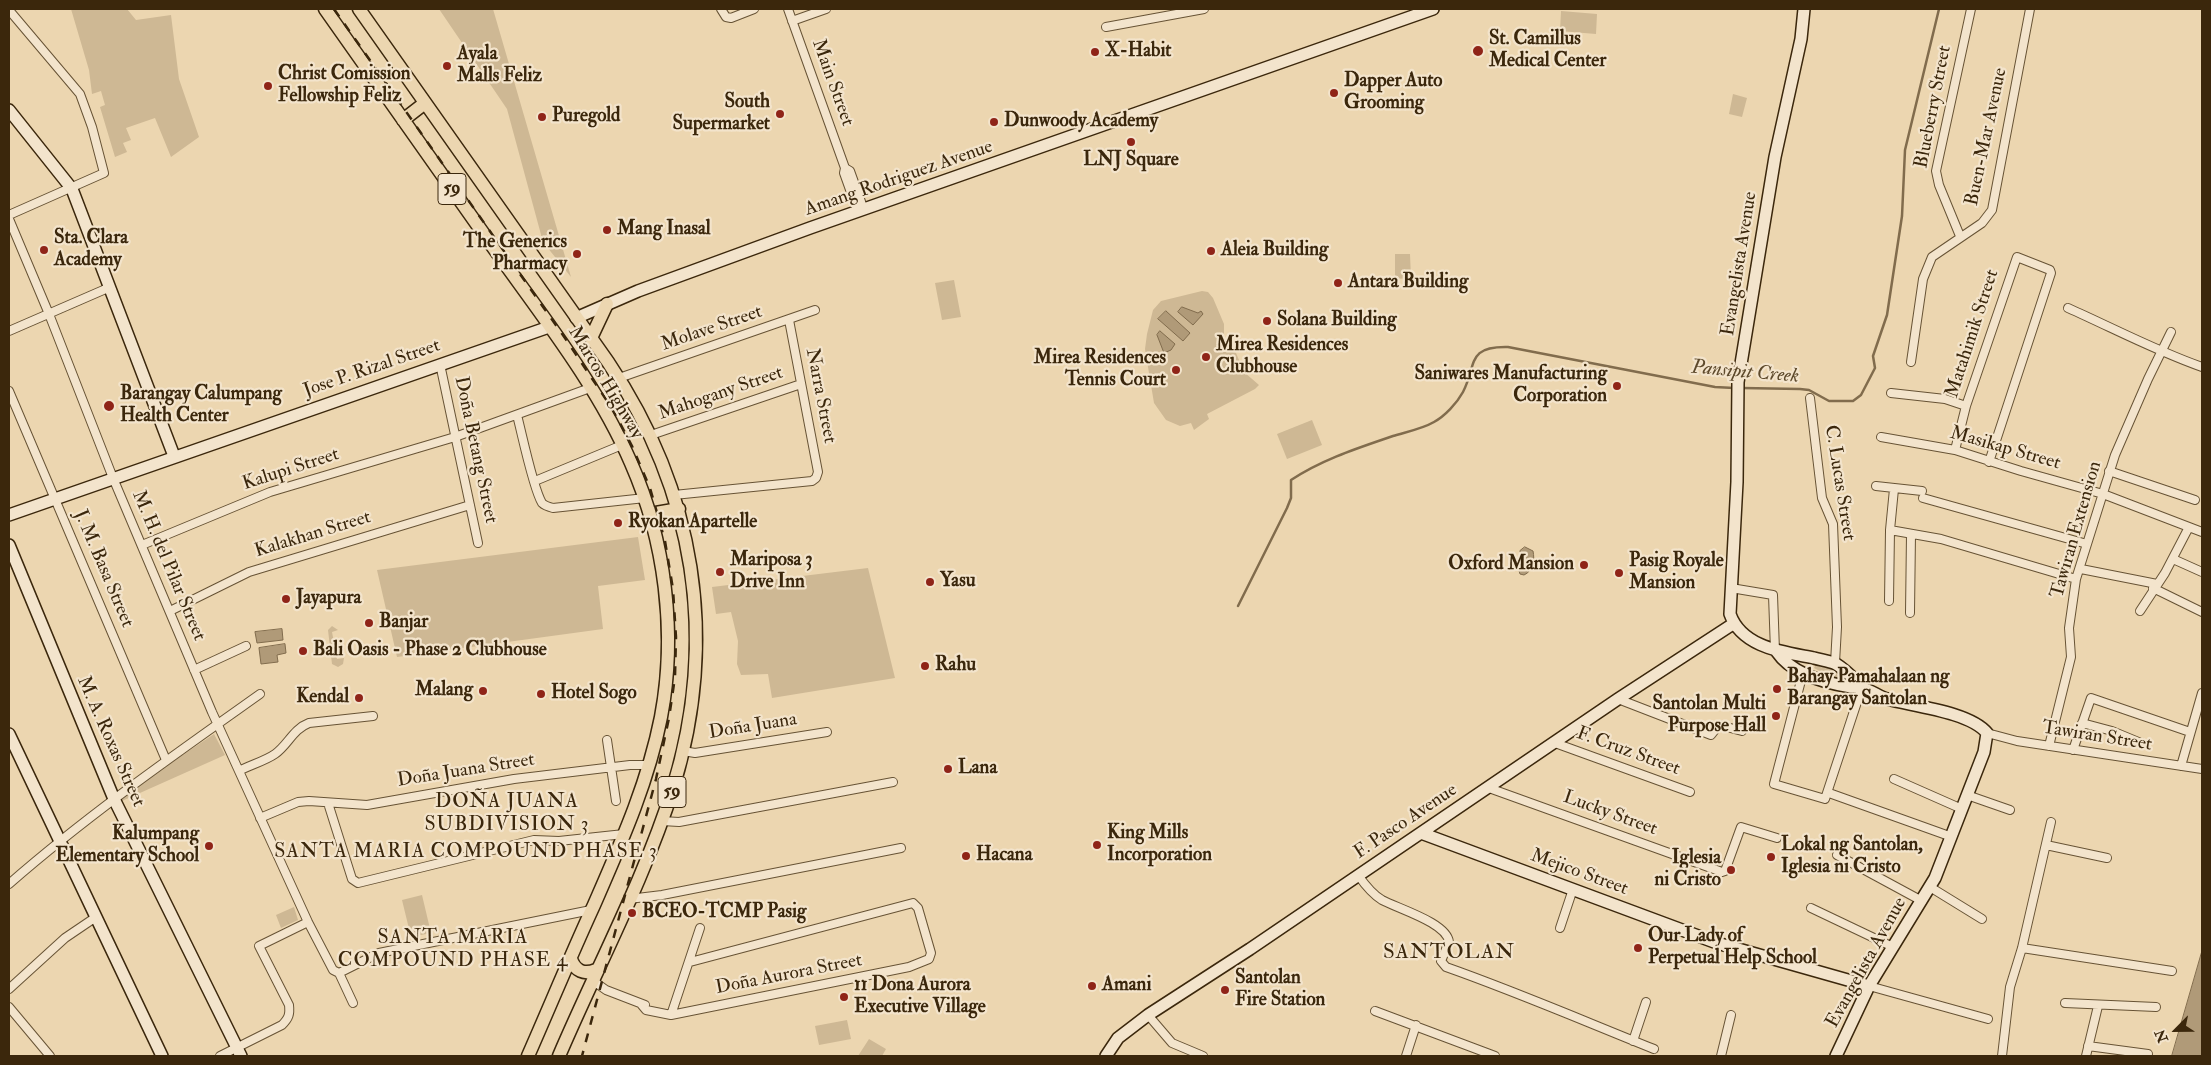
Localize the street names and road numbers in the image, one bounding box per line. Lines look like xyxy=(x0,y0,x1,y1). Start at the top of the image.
street label: Main Street xyxy=(806,36,858,130)
street label: Blueberry Street xyxy=(1911,44,1957,170)
street label: Buen-Mar Avenue xyxy=(1961,66,2013,208)
street label: Amang Rodriguez Avenue xyxy=(802,136,996,222)
road number: 59 xyxy=(438,173,466,204)
street label: Evangelista Avenue xyxy=(1717,190,1763,338)
street label: Matahimik Street xyxy=(1941,267,2005,401)
street label: Molave Street xyxy=(659,301,765,357)
street label: Marcos Highway xyxy=(562,322,648,444)
street label: Jose P. Rizal Street xyxy=(301,335,443,403)
street label: Narra Street xyxy=(800,347,840,445)
street label: Mahogany Street xyxy=(656,362,786,426)
street label: Doña Betang Street xyxy=(448,374,502,526)
street label: Masikap Street xyxy=(1947,422,2063,476)
street label: C. Lucas Street xyxy=(1819,424,1859,542)
street label: Kalupi Street xyxy=(240,444,342,496)
street label: Tawiran Extension xyxy=(2047,459,2107,601)
street label: M. H. del Pilar Street xyxy=(126,487,210,645)
street label: J. M. Basa Street xyxy=(68,507,138,631)
street label: Kalakhan Street xyxy=(252,507,374,563)
street label: M. A. Roxas Street xyxy=(71,673,149,811)
street label: Doña Juana xyxy=(707,709,799,745)
street label: Tawiran Street xyxy=(2040,717,2154,757)
street label: F. Cruz Street xyxy=(1573,723,1683,781)
street label: Doña Juana Street xyxy=(396,749,536,793)
road number: 59 xyxy=(658,776,686,808)
street label: F. Pasco Avenue xyxy=(1350,779,1462,865)
street label: Lucky Street xyxy=(1560,786,1660,842)
street label: Mejico Street xyxy=(1527,845,1631,901)
street label: Evangelista Avenue xyxy=(1822,894,1912,1032)
street label: Doña Aurora Street xyxy=(714,950,864,1000)

